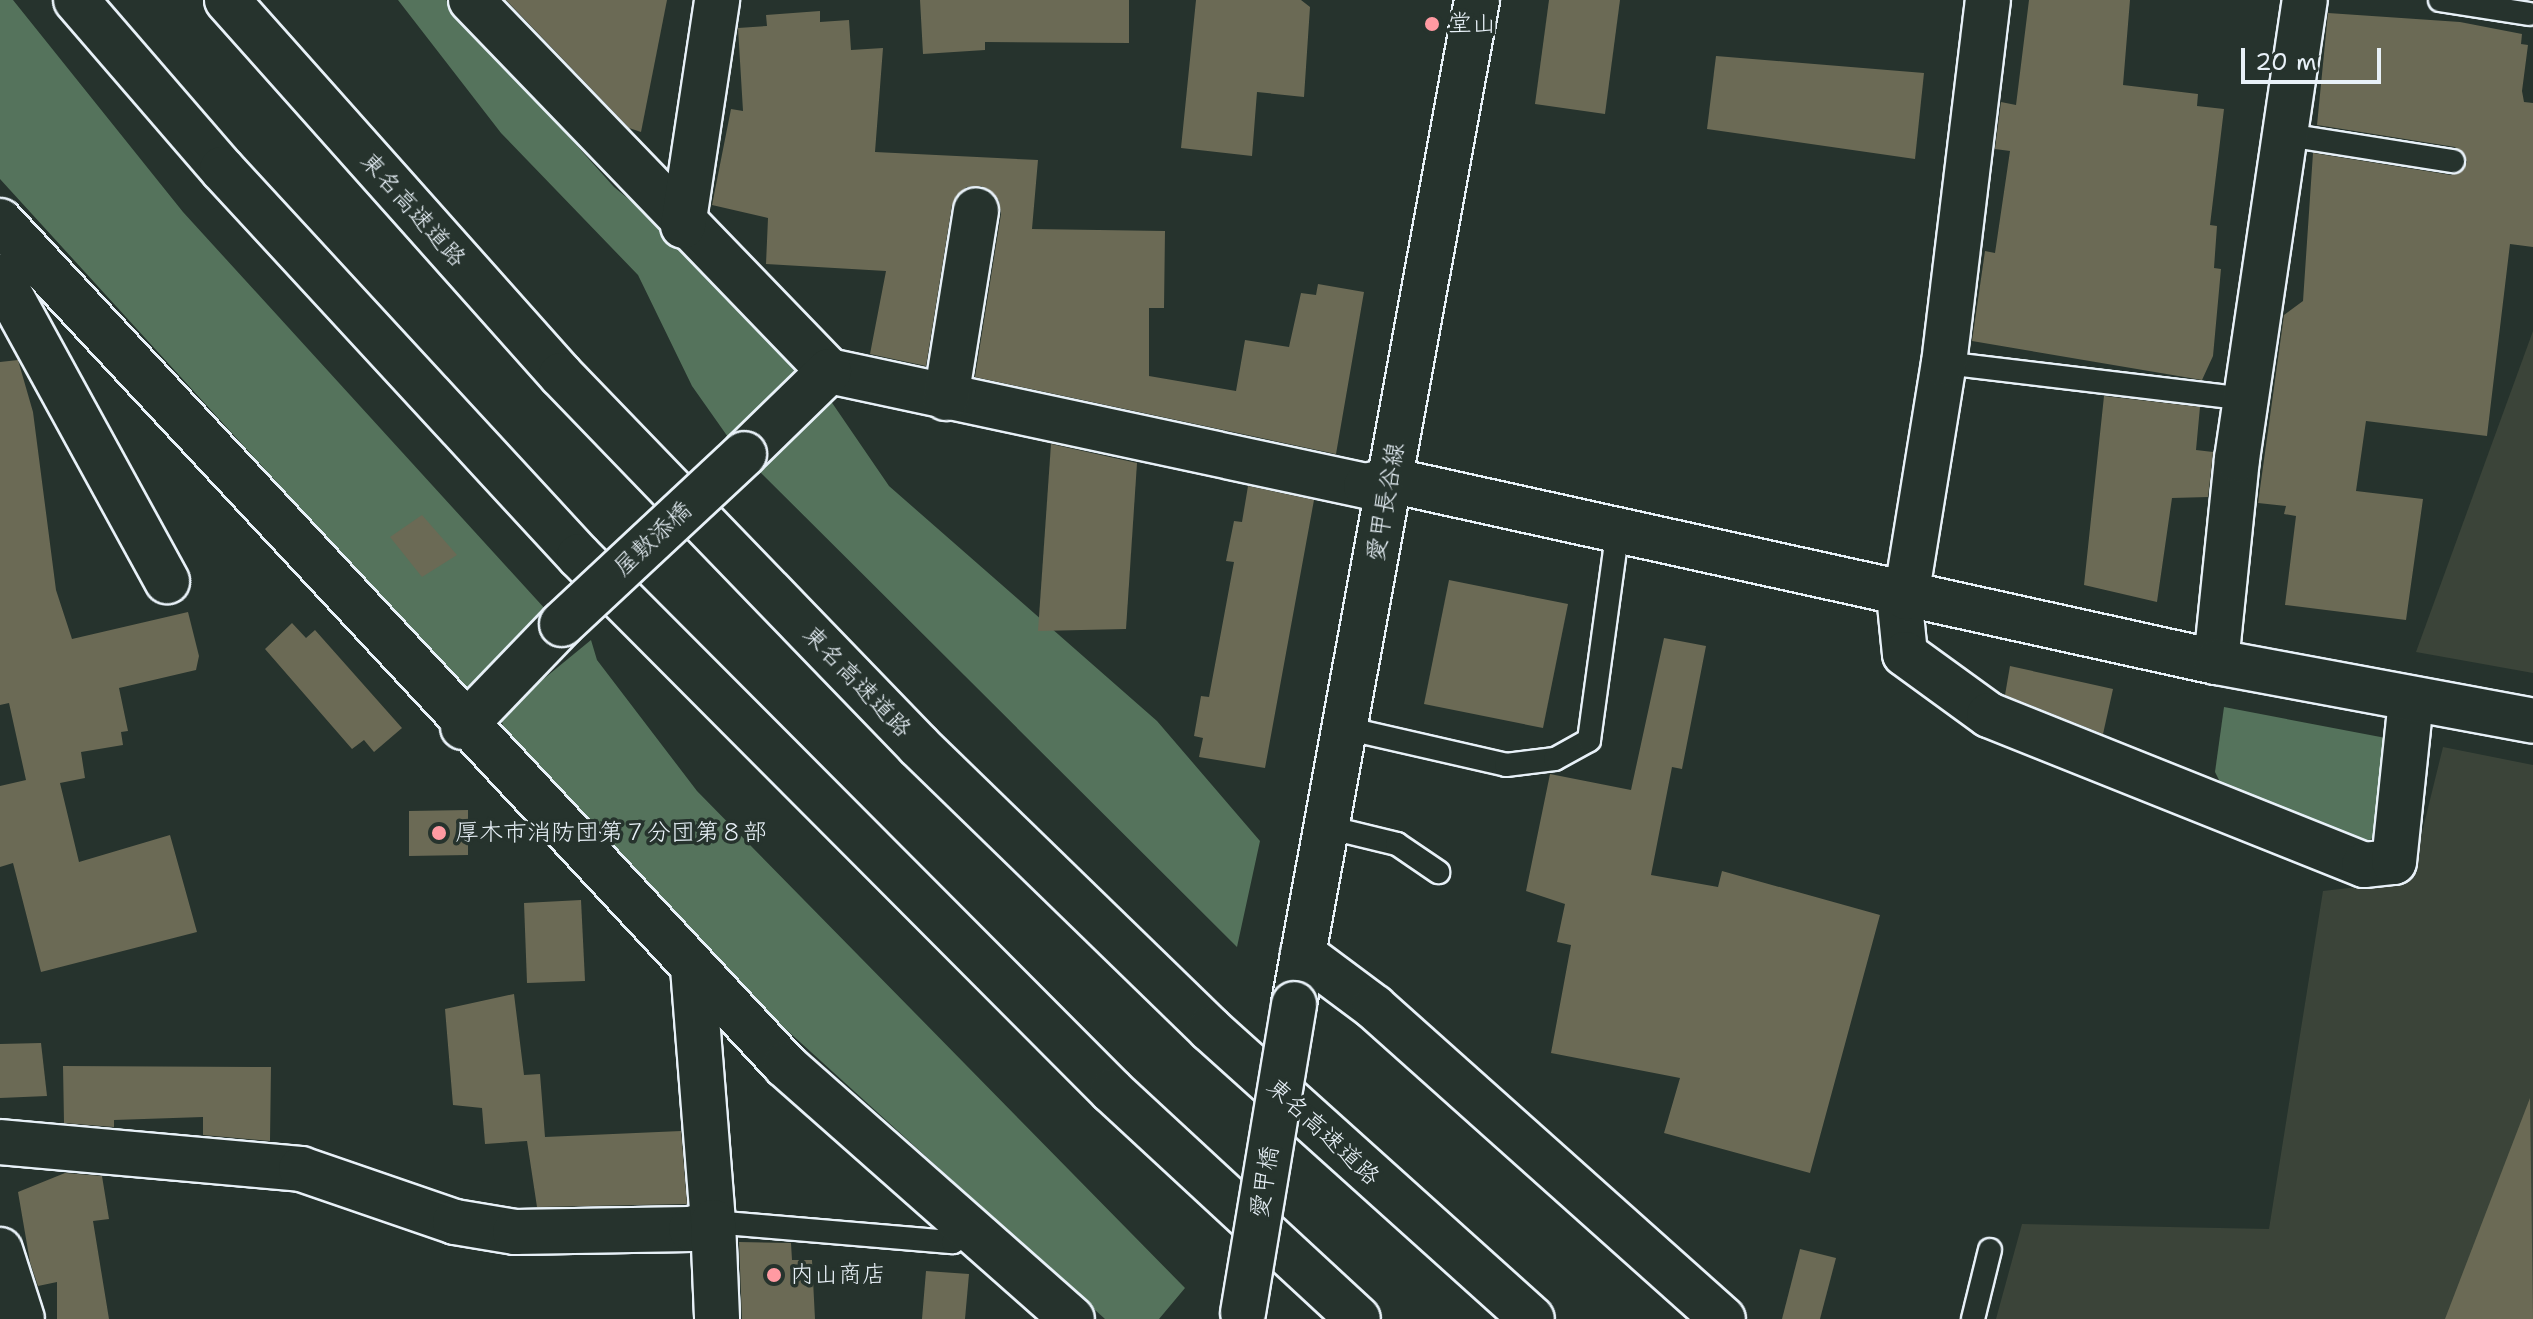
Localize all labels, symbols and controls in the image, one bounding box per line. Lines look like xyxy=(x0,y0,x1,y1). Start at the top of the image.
place label: 堂山 xyxy=(1448,10,1496,38)
marker: 堂山 xyxy=(1423,15,1441,33)
scale bar xyxy=(2245,32,2385,82)
text: 20 m xyxy=(2255,46,2317,78)
street label: 東名高速道路 xyxy=(354,147,472,273)
street label: 愛甲長谷線 xyxy=(1361,440,1411,564)
street label: 屋敷添橋 xyxy=(608,496,698,582)
street label: 東名高速道路 xyxy=(797,620,917,744)
place label: 厚木市消防団第７分団第８部 xyxy=(455,819,767,847)
marker: 厚木市消防団第７分団第８部 xyxy=(430,824,448,842)
street label: 東名高速道路 xyxy=(1261,1072,1385,1192)
street label: 愛甲橋 xyxy=(1245,1144,1285,1220)
place label: 内山商店 xyxy=(790,1261,886,1289)
marker: 内山商店 xyxy=(765,1266,783,1284)

